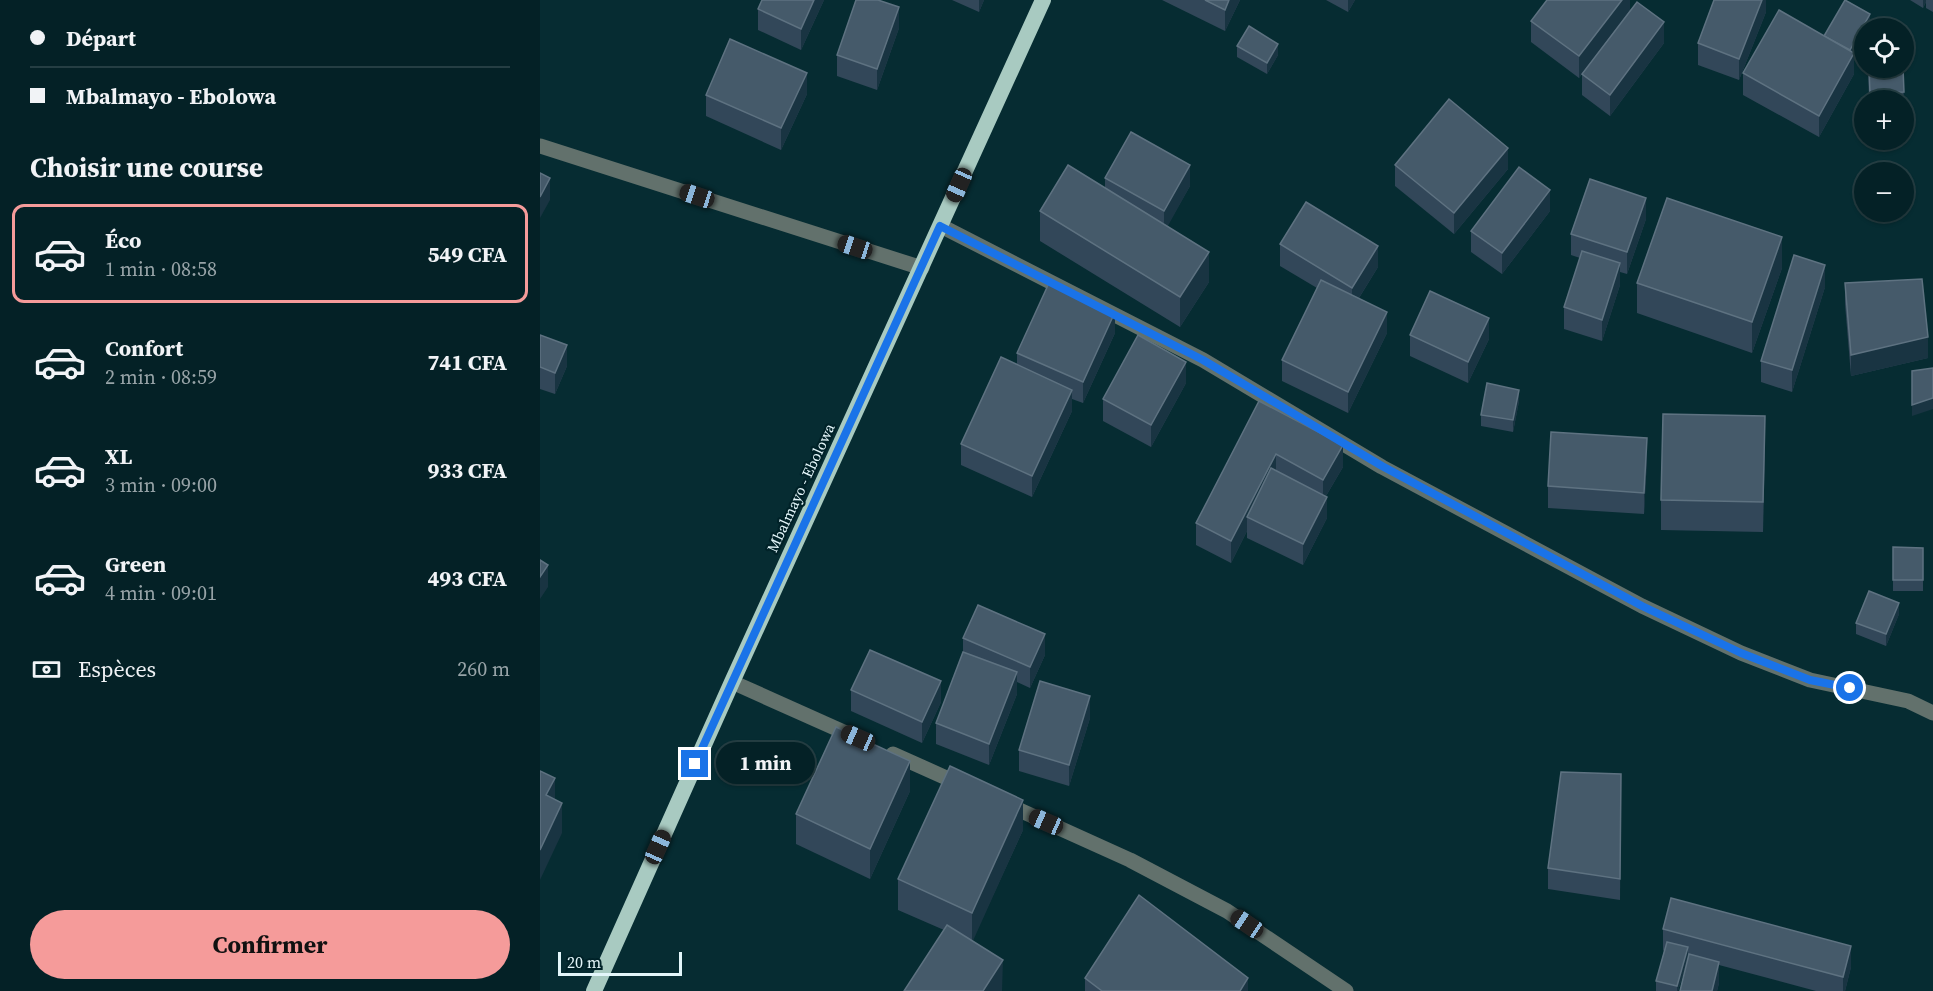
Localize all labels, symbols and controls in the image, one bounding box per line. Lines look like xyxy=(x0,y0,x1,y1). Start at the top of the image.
map controls xyxy=(1854,18,1914,222)
button: locate xyxy=(1854,18,1914,78)
text: Départ xyxy=(66,23,136,53)
text: Mbalmayo - Ebolowa xyxy=(66,81,276,111)
button: + xyxy=(1854,90,1914,150)
text: Choisir une course xyxy=(30,149,263,186)
button: − xyxy=(1854,162,1914,222)
car xyxy=(943,165,975,205)
car xyxy=(677,182,717,210)
text: Éco xyxy=(105,225,142,255)
icon: car xyxy=(33,227,87,281)
car xyxy=(835,233,875,261)
text: 549 CFA xyxy=(427,239,507,269)
text: 1 min · 08:58 xyxy=(105,255,217,283)
text: Confort xyxy=(105,333,183,363)
icon: car xyxy=(33,335,87,389)
text: 741 CFA xyxy=(427,347,507,377)
text: 2 min · 08:59 xyxy=(105,363,217,391)
street label: Mbalmayo - Ebolowa xyxy=(761,420,840,556)
text: XL xyxy=(105,441,132,471)
icon: car xyxy=(33,443,87,497)
text: 933 CFA xyxy=(427,455,507,485)
text: 3 min · 09:00 xyxy=(105,471,217,499)
text: Green xyxy=(105,549,166,579)
icon: car xyxy=(33,551,87,605)
text: 493 CFA xyxy=(427,563,507,593)
text: 4 min · 09:01 xyxy=(105,579,217,607)
icon: cash xyxy=(30,653,63,686)
text: Espèces xyxy=(78,654,156,684)
text: 260 m xyxy=(457,655,510,683)
route start xyxy=(1836,674,1863,701)
car xyxy=(838,722,878,754)
callout: 1 min xyxy=(716,743,815,785)
text: 1 min xyxy=(740,749,791,777)
route end xyxy=(681,750,708,777)
car xyxy=(1026,806,1066,838)
car xyxy=(642,827,674,867)
car xyxy=(1227,906,1267,942)
button: Confirmer xyxy=(30,910,510,979)
scale bar xyxy=(558,949,682,976)
text: 20 m xyxy=(567,951,601,973)

